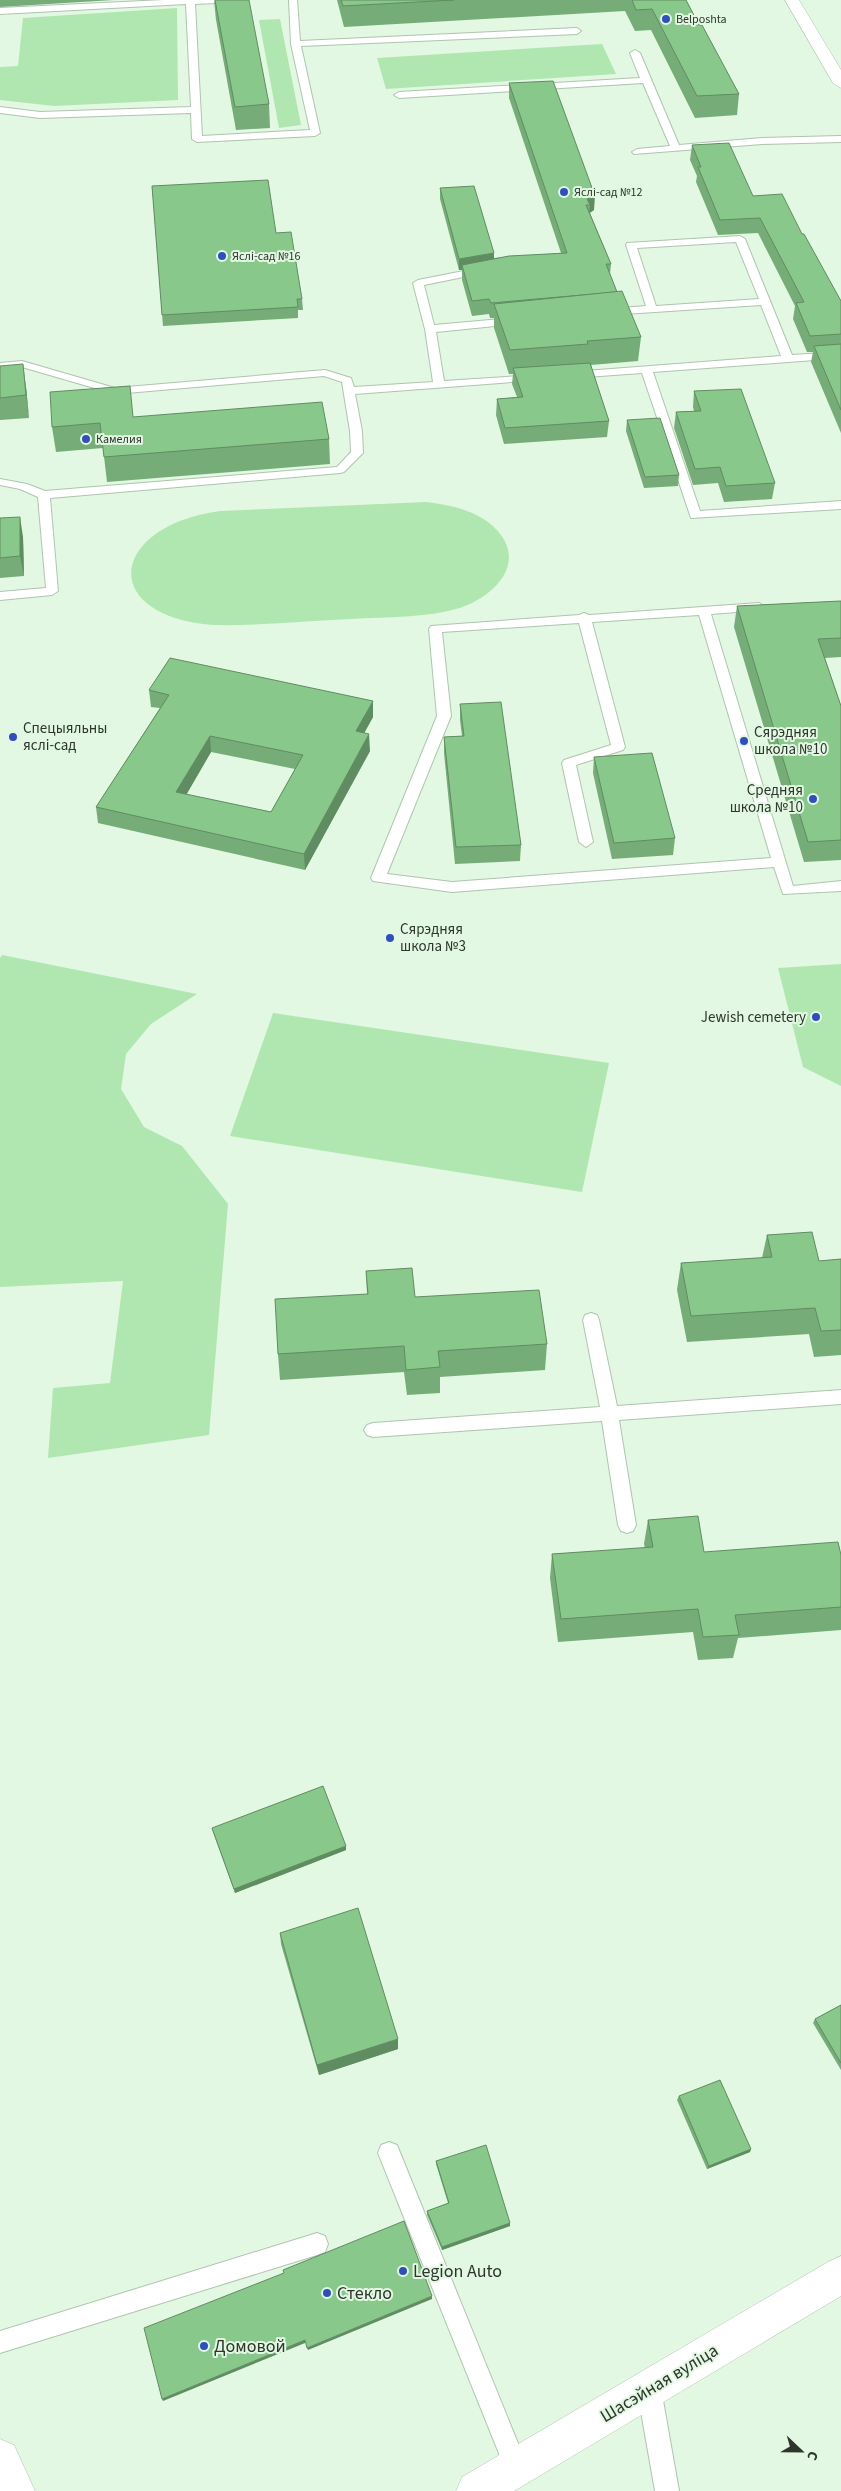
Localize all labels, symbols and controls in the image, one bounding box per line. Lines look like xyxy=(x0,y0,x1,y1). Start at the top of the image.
place label: Belposhta xyxy=(676,11,727,28)
marker: Belposhta xyxy=(660,13,672,25)
place label: Яслі-сад №12 xyxy=(574,184,643,201)
marker: Яслі-сад №12 xyxy=(558,186,570,198)
place label: Яслі-сад №16 xyxy=(232,248,301,265)
marker: Яслі-сад №16 xyxy=(216,250,228,262)
place label: Камелия xyxy=(96,431,142,448)
marker: Камелия xyxy=(80,433,92,445)
place label: Спецыяльны яслі-сад xyxy=(23,718,107,756)
place label: Сярэдняя школа №10 xyxy=(754,722,827,760)
marker: Спецыяльны яслі-сад xyxy=(7,731,19,743)
marker: Сярэдняя школа №10 xyxy=(738,735,750,747)
place label: Средняя школа №10 xyxy=(730,780,803,818)
marker: Средняя школа №10 xyxy=(807,793,819,805)
place label: Сярэдняя школа №3 xyxy=(400,919,466,957)
marker: Сярэдняя школа №3 xyxy=(384,932,396,944)
place label: Jewish cemetery xyxy=(701,1007,806,1028)
marker: Jewish cemetery xyxy=(810,1011,822,1023)
place label: Legion Auto xyxy=(413,2259,502,2284)
marker: Legion Auto xyxy=(397,2265,409,2277)
place label: Стекло xyxy=(337,2281,392,2306)
marker: Стекло xyxy=(321,2287,333,2299)
place label: Домовой xyxy=(214,2334,286,2359)
street label: Шасэйная вуліца xyxy=(595,2338,723,2429)
marker: Домовой xyxy=(198,2340,210,2352)
north arrow xyxy=(776,2426,826,2476)
text: С xyxy=(801,2448,823,2463)

